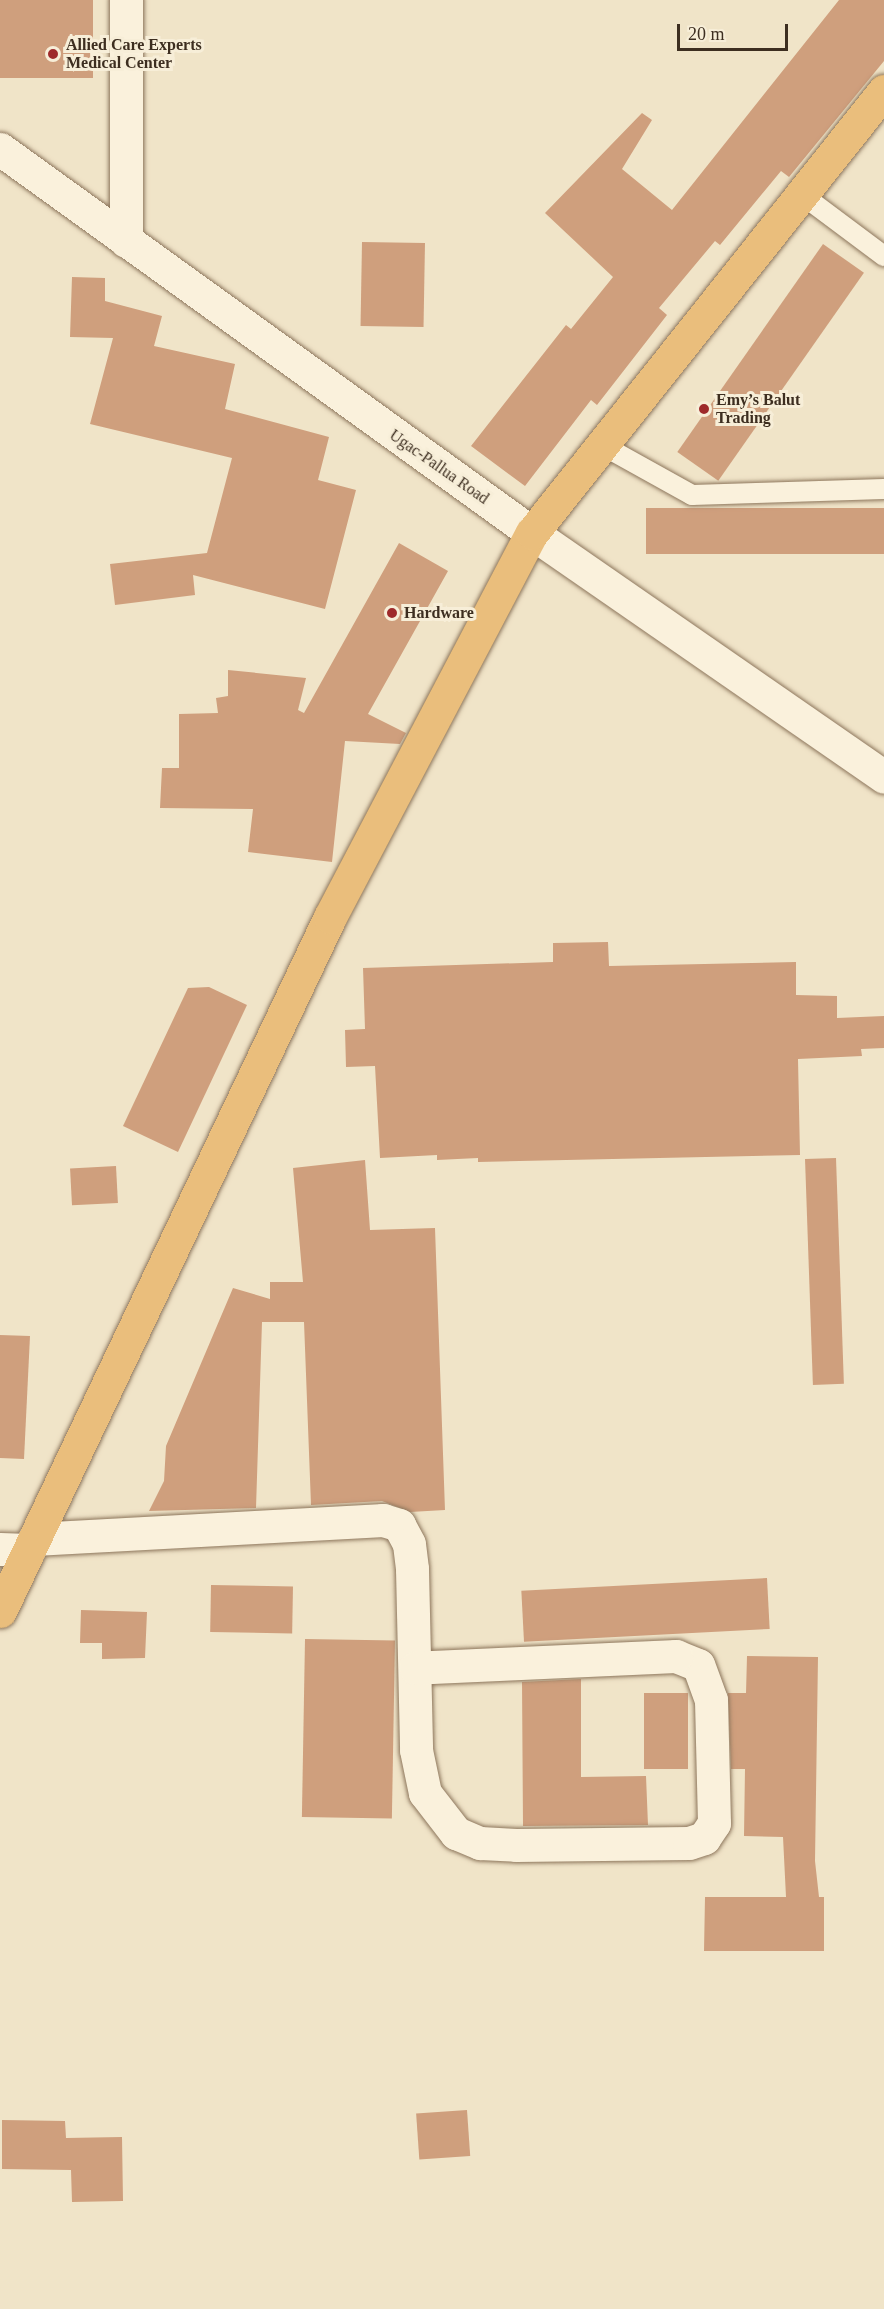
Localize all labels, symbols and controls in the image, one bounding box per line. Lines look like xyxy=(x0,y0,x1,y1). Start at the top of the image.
scale bar xyxy=(680,12,791,50)
text: 20 m xyxy=(688,24,725,44)
place label: Allied Care Experts Medical Center xyxy=(66,35,202,73)
marker: Allied Care Experts Medical Center xyxy=(44,45,62,63)
place label: Emy’s Balut Trading xyxy=(716,390,800,428)
marker: Emy’s Balut Trading xyxy=(697,402,711,416)
street label: Ugac-Pallua Road xyxy=(386,426,492,508)
place label: Hardware xyxy=(404,603,474,623)
marker: Hardware xyxy=(385,606,399,620)

